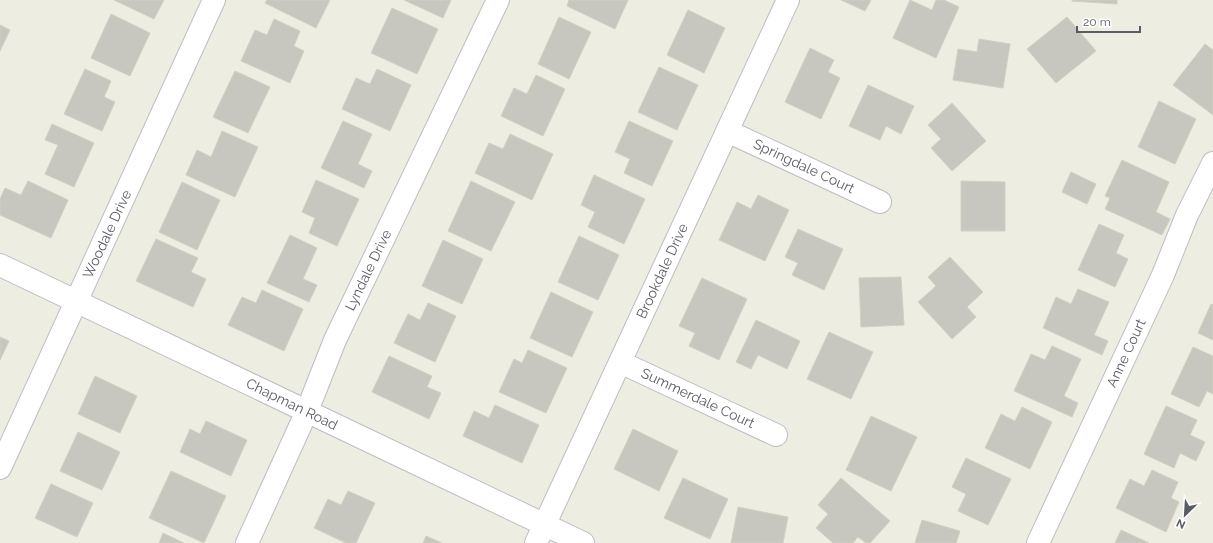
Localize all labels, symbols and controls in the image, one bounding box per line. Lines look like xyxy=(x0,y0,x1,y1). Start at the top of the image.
scale bar xyxy=(1077,8,1140,34)
text: 20 m xyxy=(1083,15,1111,29)
street label: Springdale Court xyxy=(751,136,857,197)
street label: Woodale Drive xyxy=(80,187,134,281)
street label: Brookdale Drive xyxy=(633,221,691,321)
street label: Lyndale Drive xyxy=(341,227,395,313)
street label: Anne Court xyxy=(1103,316,1149,390)
street label: Summerdale Court xyxy=(639,365,758,431)
street label: Chapman Road xyxy=(244,375,340,433)
north arrow xyxy=(1165,495,1205,535)
text: N xyxy=(1174,516,1188,531)

